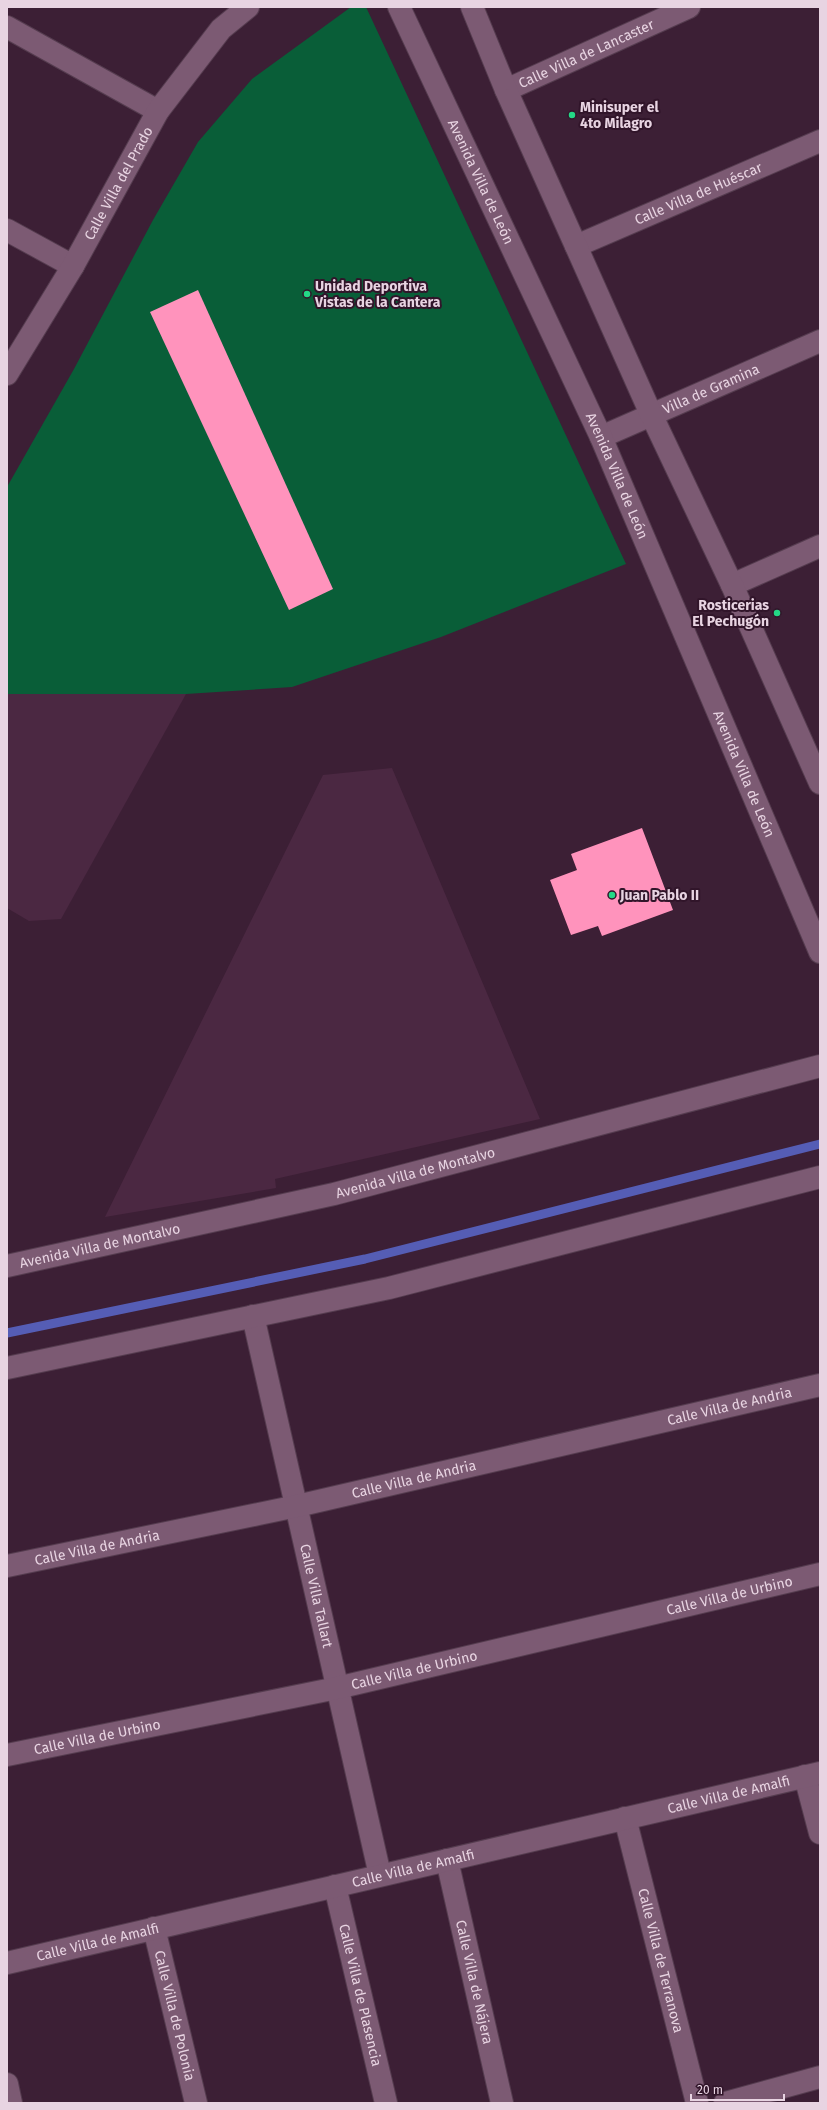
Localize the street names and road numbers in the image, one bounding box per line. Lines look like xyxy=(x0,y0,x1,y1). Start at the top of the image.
street label: Calle Villa de Lancaster xyxy=(516,16,657,92)
street label: Avenida Villa de León xyxy=(444,117,517,247)
street label: Calle Villa del Prado xyxy=(81,124,157,243)
street label: Calle Villa de Huéscar xyxy=(632,159,765,229)
street label: Villa de Gramina xyxy=(660,361,762,418)
street label: Avenida Villa de León xyxy=(582,410,651,542)
street label: Avenida Villa de León xyxy=(709,708,778,840)
street label: Avenida Villa de Montalvo xyxy=(334,1144,497,1202)
street label: Avenida Villa de Montalvo xyxy=(18,1220,182,1272)
street label: Calle Villa de Andria xyxy=(666,1384,793,1429)
street label: Calle Villa de Andria xyxy=(350,1457,478,1502)
street label: Calle Villa de Andria xyxy=(33,1527,161,1569)
street label: Calle Villa Tallart xyxy=(296,1542,336,1651)
street label: Calle Villa de Urbino xyxy=(665,1573,794,1619)
street label: Calle Villa de Urbino xyxy=(350,1647,479,1693)
street label: Calle Villa de Urbino xyxy=(32,1716,162,1758)
street label: Calle Villa de Amalfi xyxy=(666,1772,792,1817)
street label: Calle Villa de Amalfi xyxy=(350,1846,476,1891)
street label: Calle Villa de Terranova xyxy=(634,1887,687,2035)
street label: Calle Villa de Nájera xyxy=(452,1918,496,2046)
street label: Calle Villa de Amalfi xyxy=(35,1920,161,1965)
street label: Calle Villa de Plasencia xyxy=(335,1922,385,2068)
street label: Calle Villa de Polonia xyxy=(151,1949,198,2083)

